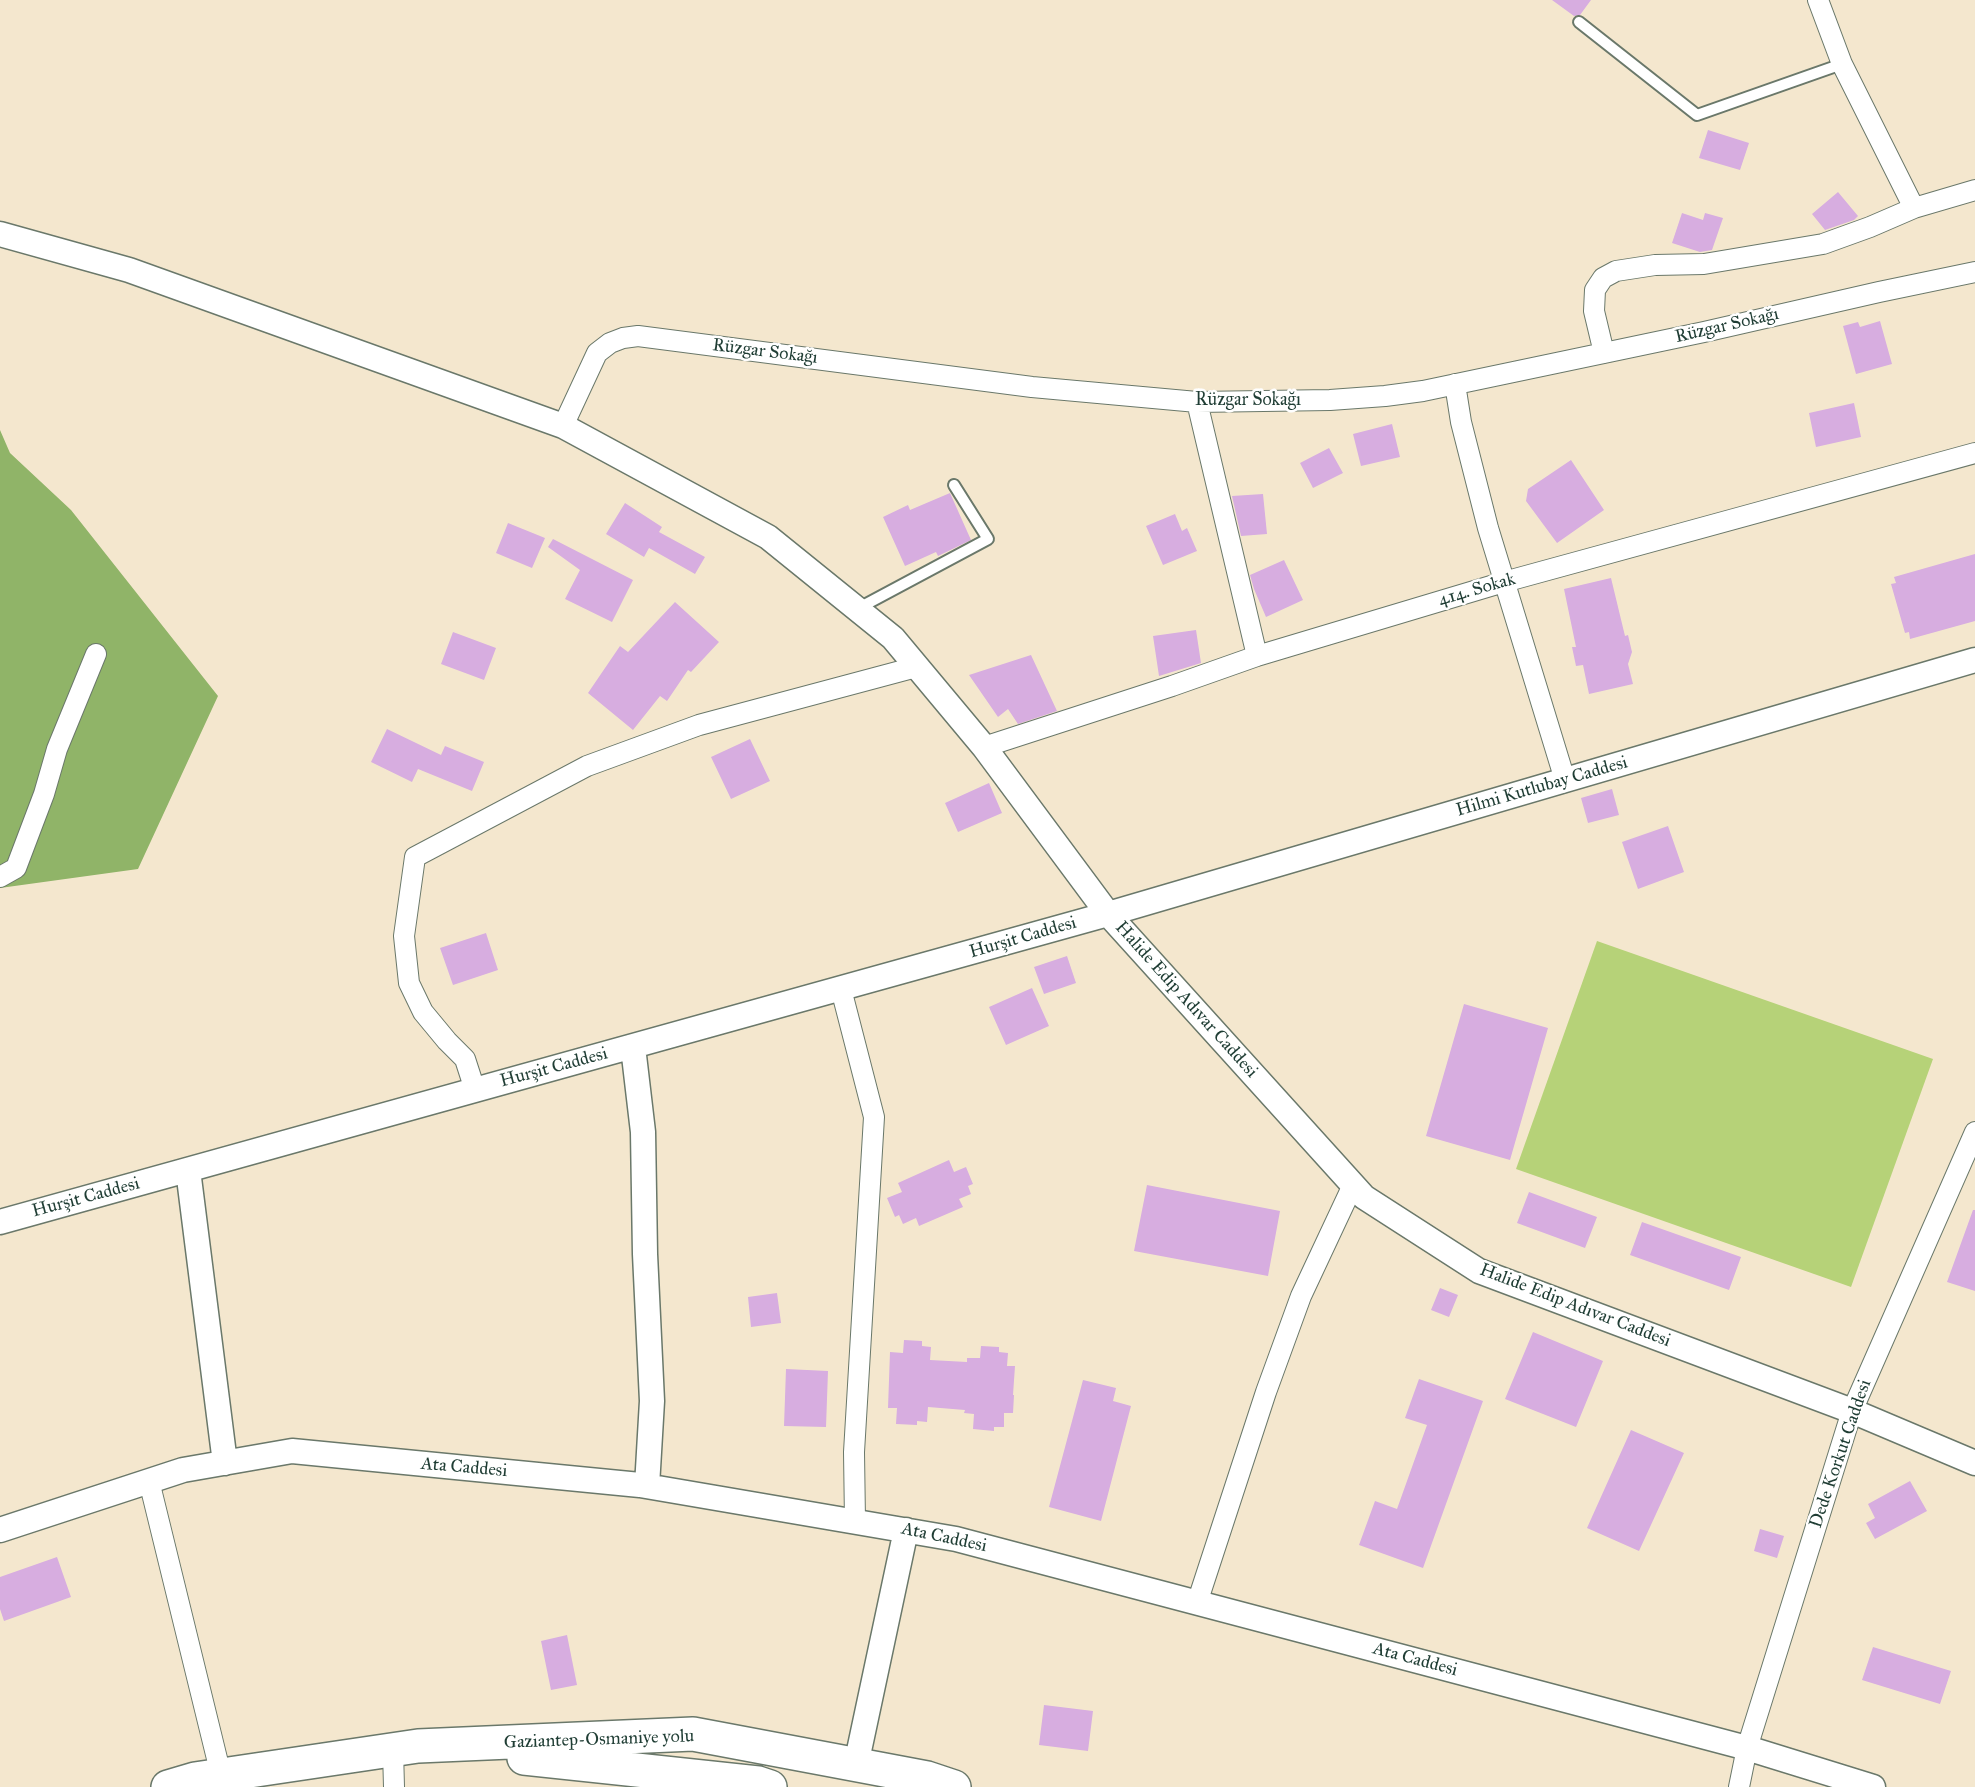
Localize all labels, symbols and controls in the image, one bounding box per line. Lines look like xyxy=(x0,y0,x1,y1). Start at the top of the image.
street label: Rüzgar Sokağı xyxy=(1673,304,1781,348)
street label: Rüzgar Sokağı xyxy=(711,335,819,369)
street label: Rüzgar Sokağı xyxy=(1195,390,1301,412)
street label: 414. Sokak xyxy=(1436,569,1518,611)
street label: Hilmi Kutlubay Caddesi xyxy=(1454,752,1630,822)
street label: Hurşit Caddesi xyxy=(967,912,1079,964)
street label: Halide Edip Adıvar Caddesi xyxy=(1110,917,1262,1083)
street label: Hurşit Caddesi xyxy=(498,1043,610,1093)
street label: Hurşit Caddesi xyxy=(30,1173,142,1223)
street label: Halide Edip Adıvar Caddesi xyxy=(1476,1260,1674,1352)
street label: Dede Korkut Caddesi xyxy=(1805,1377,1877,1531)
street label: Ata Caddesi xyxy=(420,1453,508,1483)
street label: Ata Caddesi xyxy=(899,1518,989,1558)
street label: Ata Caddesi xyxy=(1370,1638,1460,1682)
street label: Gaziantep-Osmaniye yolu xyxy=(503,1726,695,1754)

